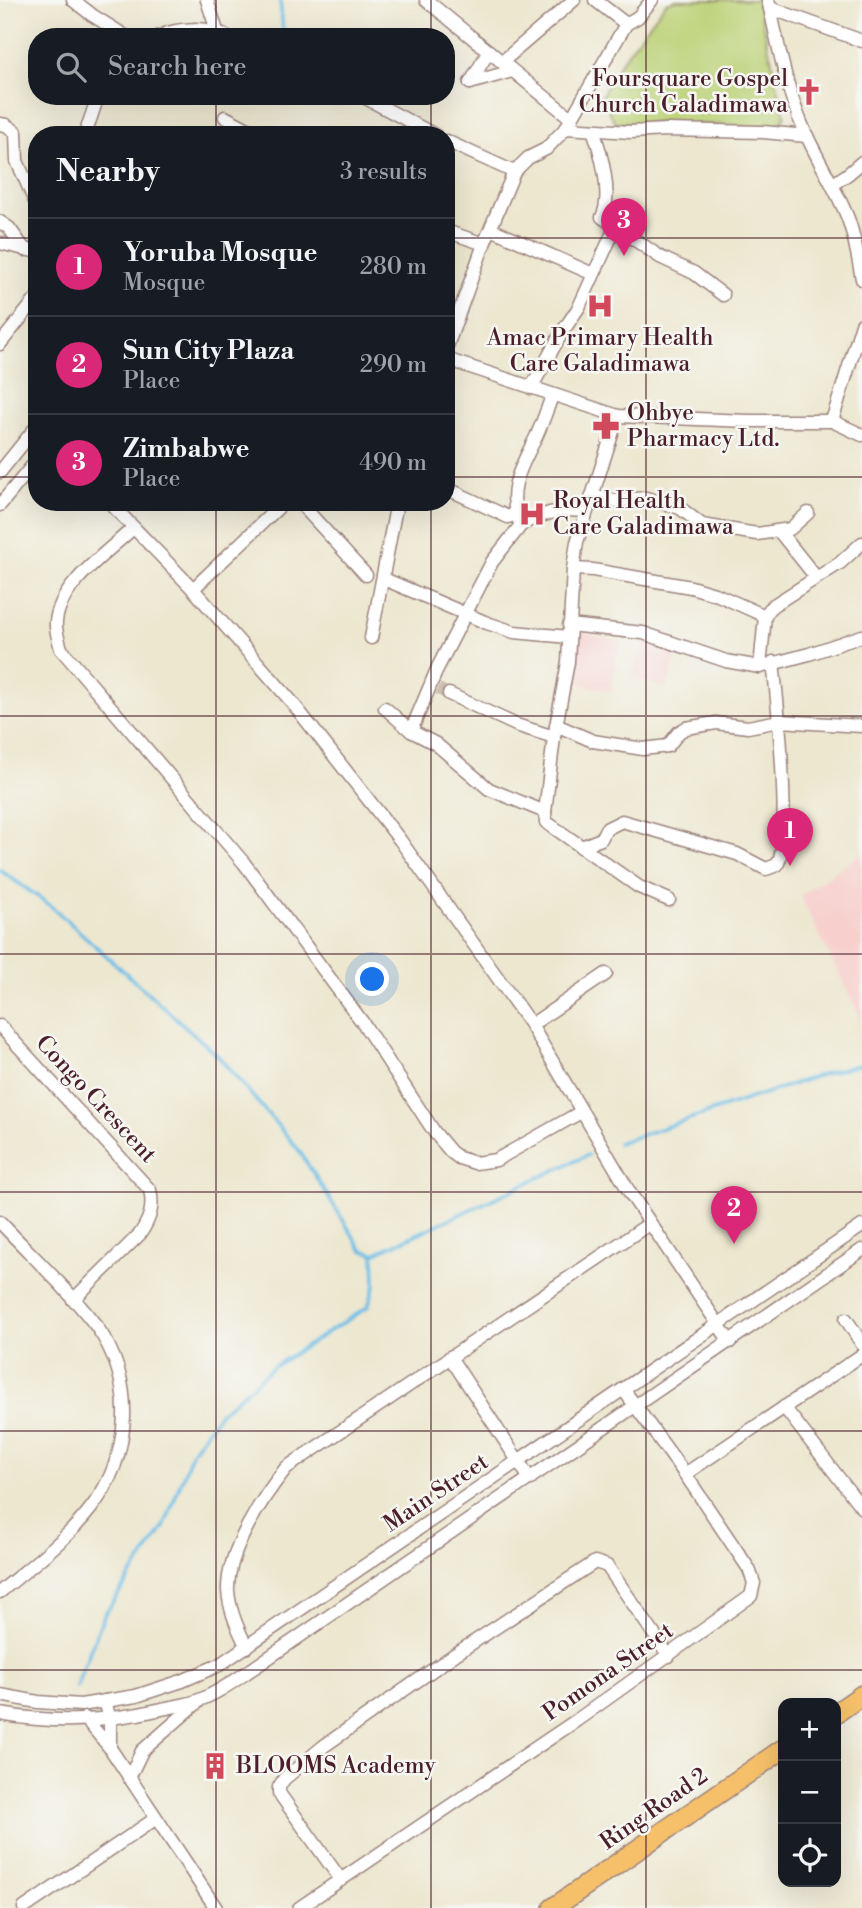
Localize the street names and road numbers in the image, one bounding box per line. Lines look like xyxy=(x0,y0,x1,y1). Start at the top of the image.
street label: Congo Crescent xyxy=(30,1029,162,1169)
street label: Main Street xyxy=(378,1448,494,1538)
street label: Pomona Street xyxy=(537,1617,679,1727)
street label: Ring Road 2 xyxy=(595,1762,713,1856)

